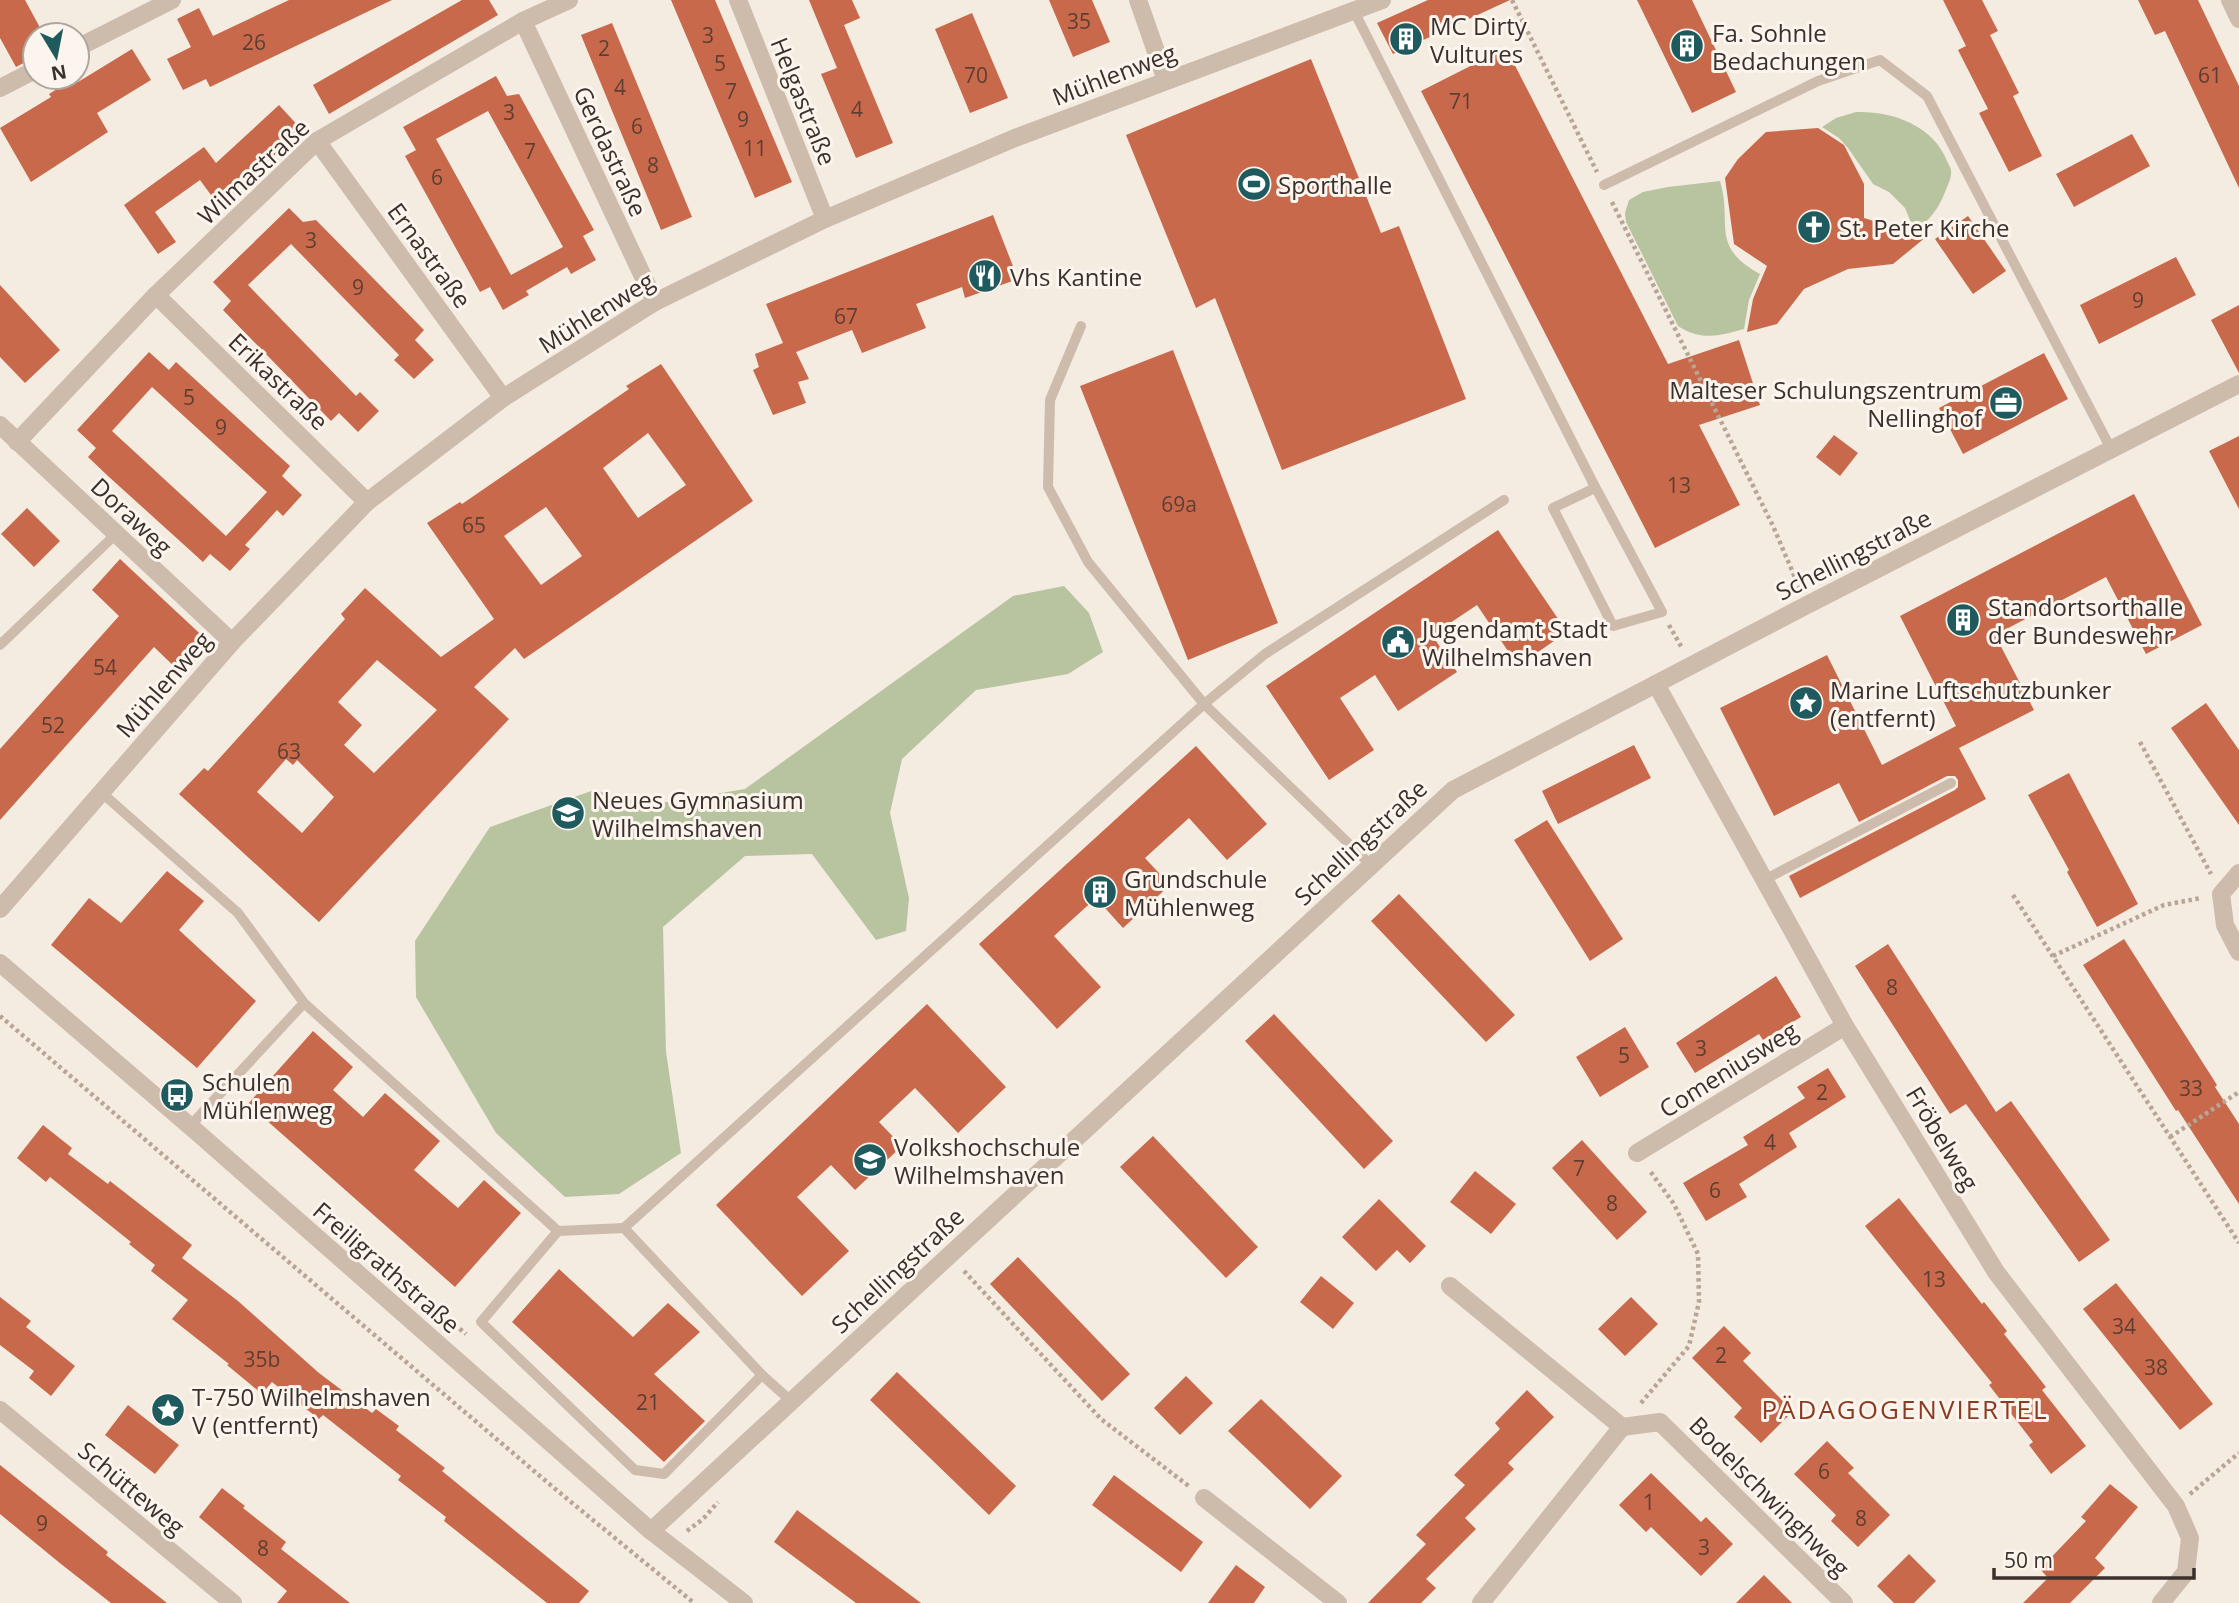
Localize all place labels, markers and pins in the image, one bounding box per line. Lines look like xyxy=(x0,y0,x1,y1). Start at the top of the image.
place label: MC Dirty Vultures xyxy=(1430,9,1528,70)
place label: Fa. Sohnle Bedachungen xyxy=(1712,16,1866,77)
building icon: MC Dirty Vultures xyxy=(1387,20,1425,58)
building icon: Fa. Sohnle Bedachungen xyxy=(1668,27,1706,65)
sports icon: Sporthalle xyxy=(1235,165,1273,203)
place label: Sporthalle xyxy=(1278,168,1392,201)
church icon: St. Peter Kirche xyxy=(1795,208,1833,246)
place label: St. Peter Kirche xyxy=(1839,211,2010,244)
restaurant icon: Vhs Kantine xyxy=(966,257,1004,295)
place label: Vhs Kantine xyxy=(1010,260,1142,293)
place label: Malteser Schulungszentrum Nellinghof xyxy=(1669,373,1984,434)
office icon: Malteser Schulungszentrum Nellinghof xyxy=(1987,384,2025,422)
place label: Standortsorthalle der Bundeswehr xyxy=(1988,590,2183,651)
building icon: Standortsorthalle der Bundeswehr xyxy=(1944,601,1982,639)
place label: Jugendamt Stadt Wilhelmshaven xyxy=(1420,612,1608,673)
public building icon: Jugendamt Stadt Wilhelmshaven xyxy=(1379,623,1417,661)
place label: Marine Luftschutzbunker (entfernt) xyxy=(1830,673,2111,734)
place icon: Marine Luftschutzbunker (entfernt) xyxy=(1787,684,1825,722)
place label: Neues Gymnasium Wilhelmshaven xyxy=(592,783,804,844)
school or university icon: Neues Gymnasium Wilhelmshaven xyxy=(549,794,587,832)
place label: Grundschule Mühlenweg xyxy=(1124,862,1267,923)
building icon: Grundschule Mühlenweg xyxy=(1081,873,1119,911)
place label: Schulen Mühlenweg xyxy=(202,1065,332,1126)
bus stop icon: Schulen Mühlenweg xyxy=(158,1076,196,1114)
place label: Volkshochschule Wilhelmshaven xyxy=(894,1130,1080,1191)
school or university icon: Volkshochschule Wilhelmshaven xyxy=(851,1141,889,1179)
place label: T-750 Wilhelmshaven V (entfernt) xyxy=(192,1380,431,1441)
place icon: T-750 Wilhelmshaven V (entfernt) xyxy=(149,1391,187,1429)

